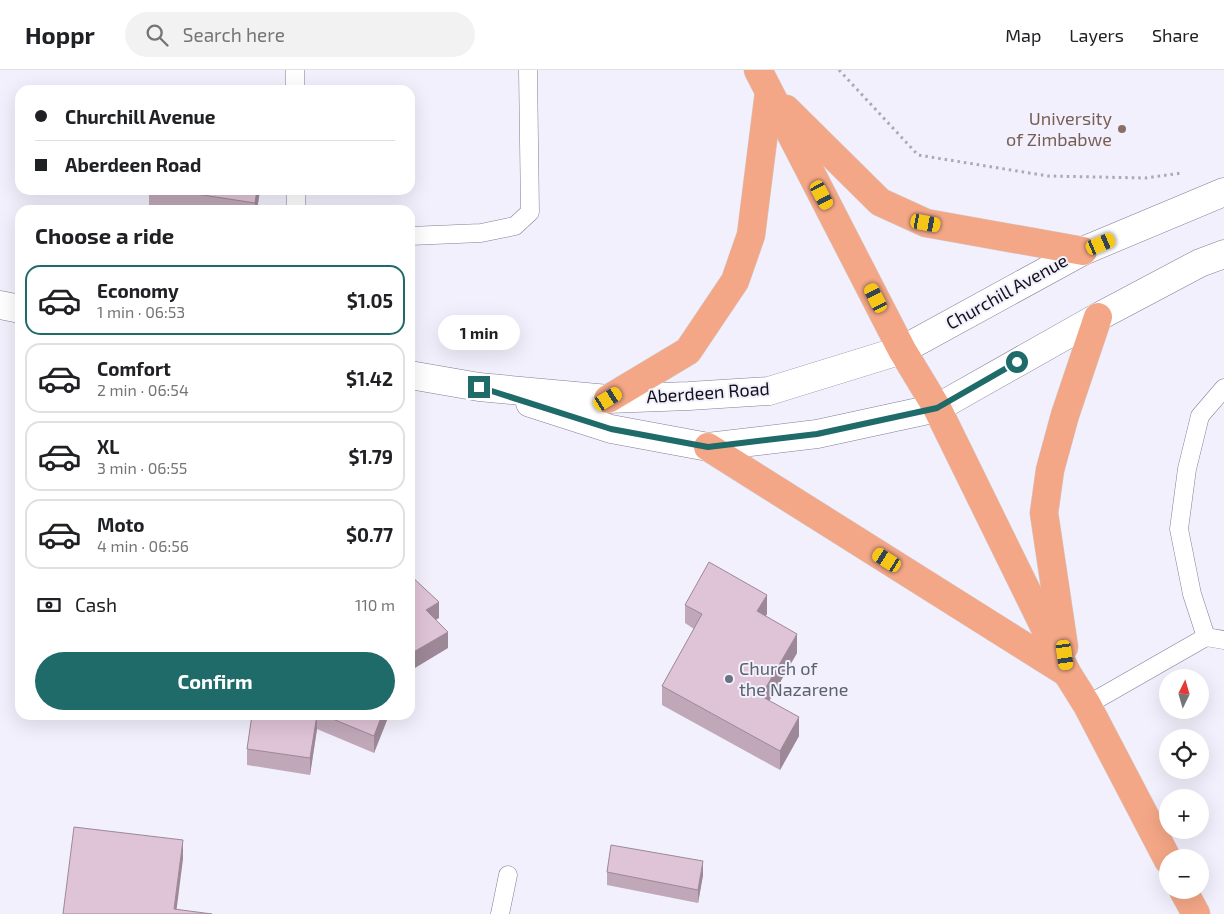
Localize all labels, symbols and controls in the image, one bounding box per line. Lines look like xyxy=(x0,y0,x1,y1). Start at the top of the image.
search box xyxy=(125,12,475,57)
text: Hoppr xyxy=(25,20,95,49)
icon: search xyxy=(143,21,171,49)
text: Search here xyxy=(183,23,285,46)
text: Map xyxy=(1005,24,1041,46)
text: Layers xyxy=(1069,24,1124,46)
text: Share xyxy=(1152,24,1199,46)
text: Churchill Avenue xyxy=(65,105,216,128)
place label: University of Zimbabwe xyxy=(1006,107,1112,150)
marker: University of Zimbabwe xyxy=(1116,123,1128,135)
text: Aberdeen Road xyxy=(65,153,201,176)
car xyxy=(808,178,835,212)
car xyxy=(909,213,942,233)
text: Choose a ride xyxy=(35,222,174,248)
car xyxy=(1084,231,1117,257)
street label: Churchill Avenue xyxy=(942,249,1071,334)
icon: car xyxy=(37,278,82,323)
text: Economy xyxy=(97,279,179,302)
car xyxy=(862,281,889,315)
text: $1.05 xyxy=(347,289,393,312)
text: 1 min · 06:53 xyxy=(97,302,185,321)
callout: 1 min xyxy=(438,314,520,350)
text: 1 min xyxy=(460,323,498,342)
route start xyxy=(1006,351,1028,373)
icon: car xyxy=(37,356,82,401)
text: Comfort xyxy=(97,357,171,380)
text: $1.42 xyxy=(346,367,393,390)
route end xyxy=(468,376,490,398)
street label: Aberdeen Road xyxy=(645,377,770,407)
text: 2 min · 06:54 xyxy=(97,380,189,399)
car xyxy=(591,385,624,413)
icon: car xyxy=(37,434,82,479)
text: XL xyxy=(97,435,119,458)
text: $1.79 xyxy=(349,445,393,468)
text: 3 min · 06:55 xyxy=(97,458,187,477)
icon: car xyxy=(37,512,82,557)
text: Moto xyxy=(97,513,145,536)
text: $0.77 xyxy=(346,523,393,546)
text: 4 min · 06:56 xyxy=(97,536,189,555)
car xyxy=(870,546,903,574)
icon: cash xyxy=(35,591,63,619)
text: Cash xyxy=(75,593,117,616)
text: 110 m xyxy=(355,595,395,614)
car xyxy=(1055,639,1074,671)
button: Confirm xyxy=(35,652,395,710)
place label: Church of the Nazarene xyxy=(739,657,848,700)
north arrow xyxy=(1159,669,1209,719)
map controls xyxy=(1159,669,1209,899)
marker: Church of the Nazarene xyxy=(723,673,735,685)
button: locate xyxy=(1159,729,1209,779)
button: + xyxy=(1159,789,1209,839)
button: − xyxy=(1159,849,1209,899)

